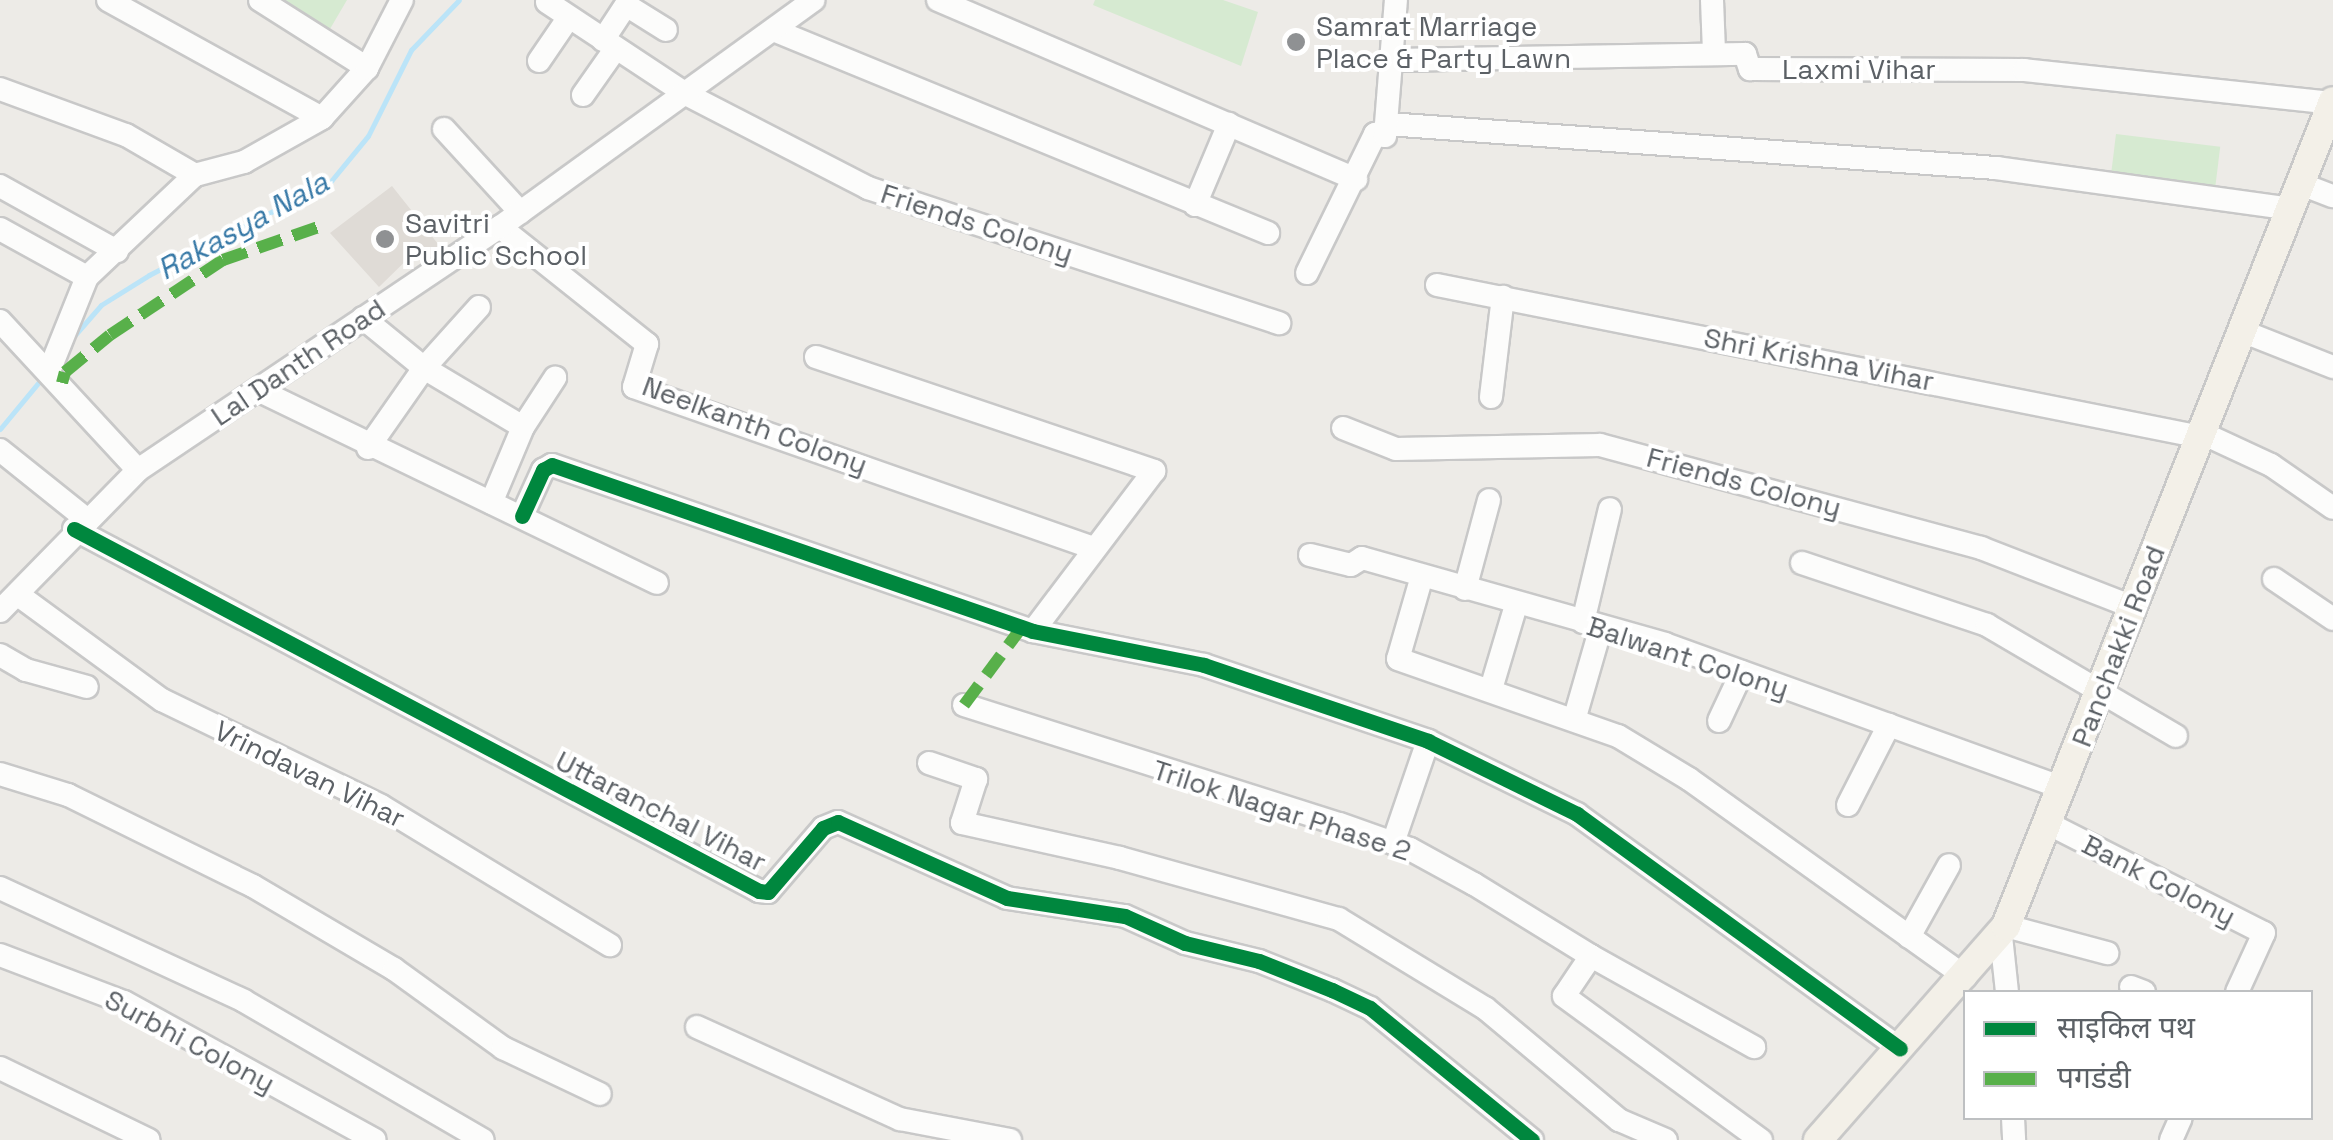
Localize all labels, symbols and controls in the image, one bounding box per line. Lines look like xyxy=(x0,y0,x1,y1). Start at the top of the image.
place label: Samrat Marriage Place & Party Lawn xyxy=(1316,9,1571,75)
marker: Samrat Marriage Place & Party Lawn xyxy=(1285,31,1307,53)
street label: Laxmi Vihar xyxy=(1782,52,1936,86)
water label: Rakasya Nala xyxy=(151,164,335,288)
street label: Friends Colony xyxy=(877,176,1077,270)
place label: Savitri Public School xyxy=(405,206,587,272)
marker: Savitri Public School xyxy=(374,228,396,250)
street label: Lal Danth Road xyxy=(205,291,391,433)
street label: Shri Krishna Vihar xyxy=(1701,320,1937,398)
street label: Neelkanth Colony xyxy=(638,369,872,481)
street label: Friends Colony xyxy=(1643,440,1845,524)
street label: Panchakki Road xyxy=(2064,541,2172,751)
street label: Balwant Colony xyxy=(1583,609,1793,705)
street label: Vrindavan Vihar xyxy=(209,713,411,835)
street label: Uttaranchal Vihar xyxy=(550,743,772,879)
street label: Trilok Nagar Phase 2 xyxy=(1149,752,1415,868)
street label: Bank Colony xyxy=(2077,827,2241,933)
street label: Surbhi Colony xyxy=(99,982,281,1100)
legend xyxy=(1963,990,2313,1120)
text: साइकिल पथ xyxy=(2057,1008,2195,1047)
text: पगडंडी xyxy=(2057,1058,2131,1097)

